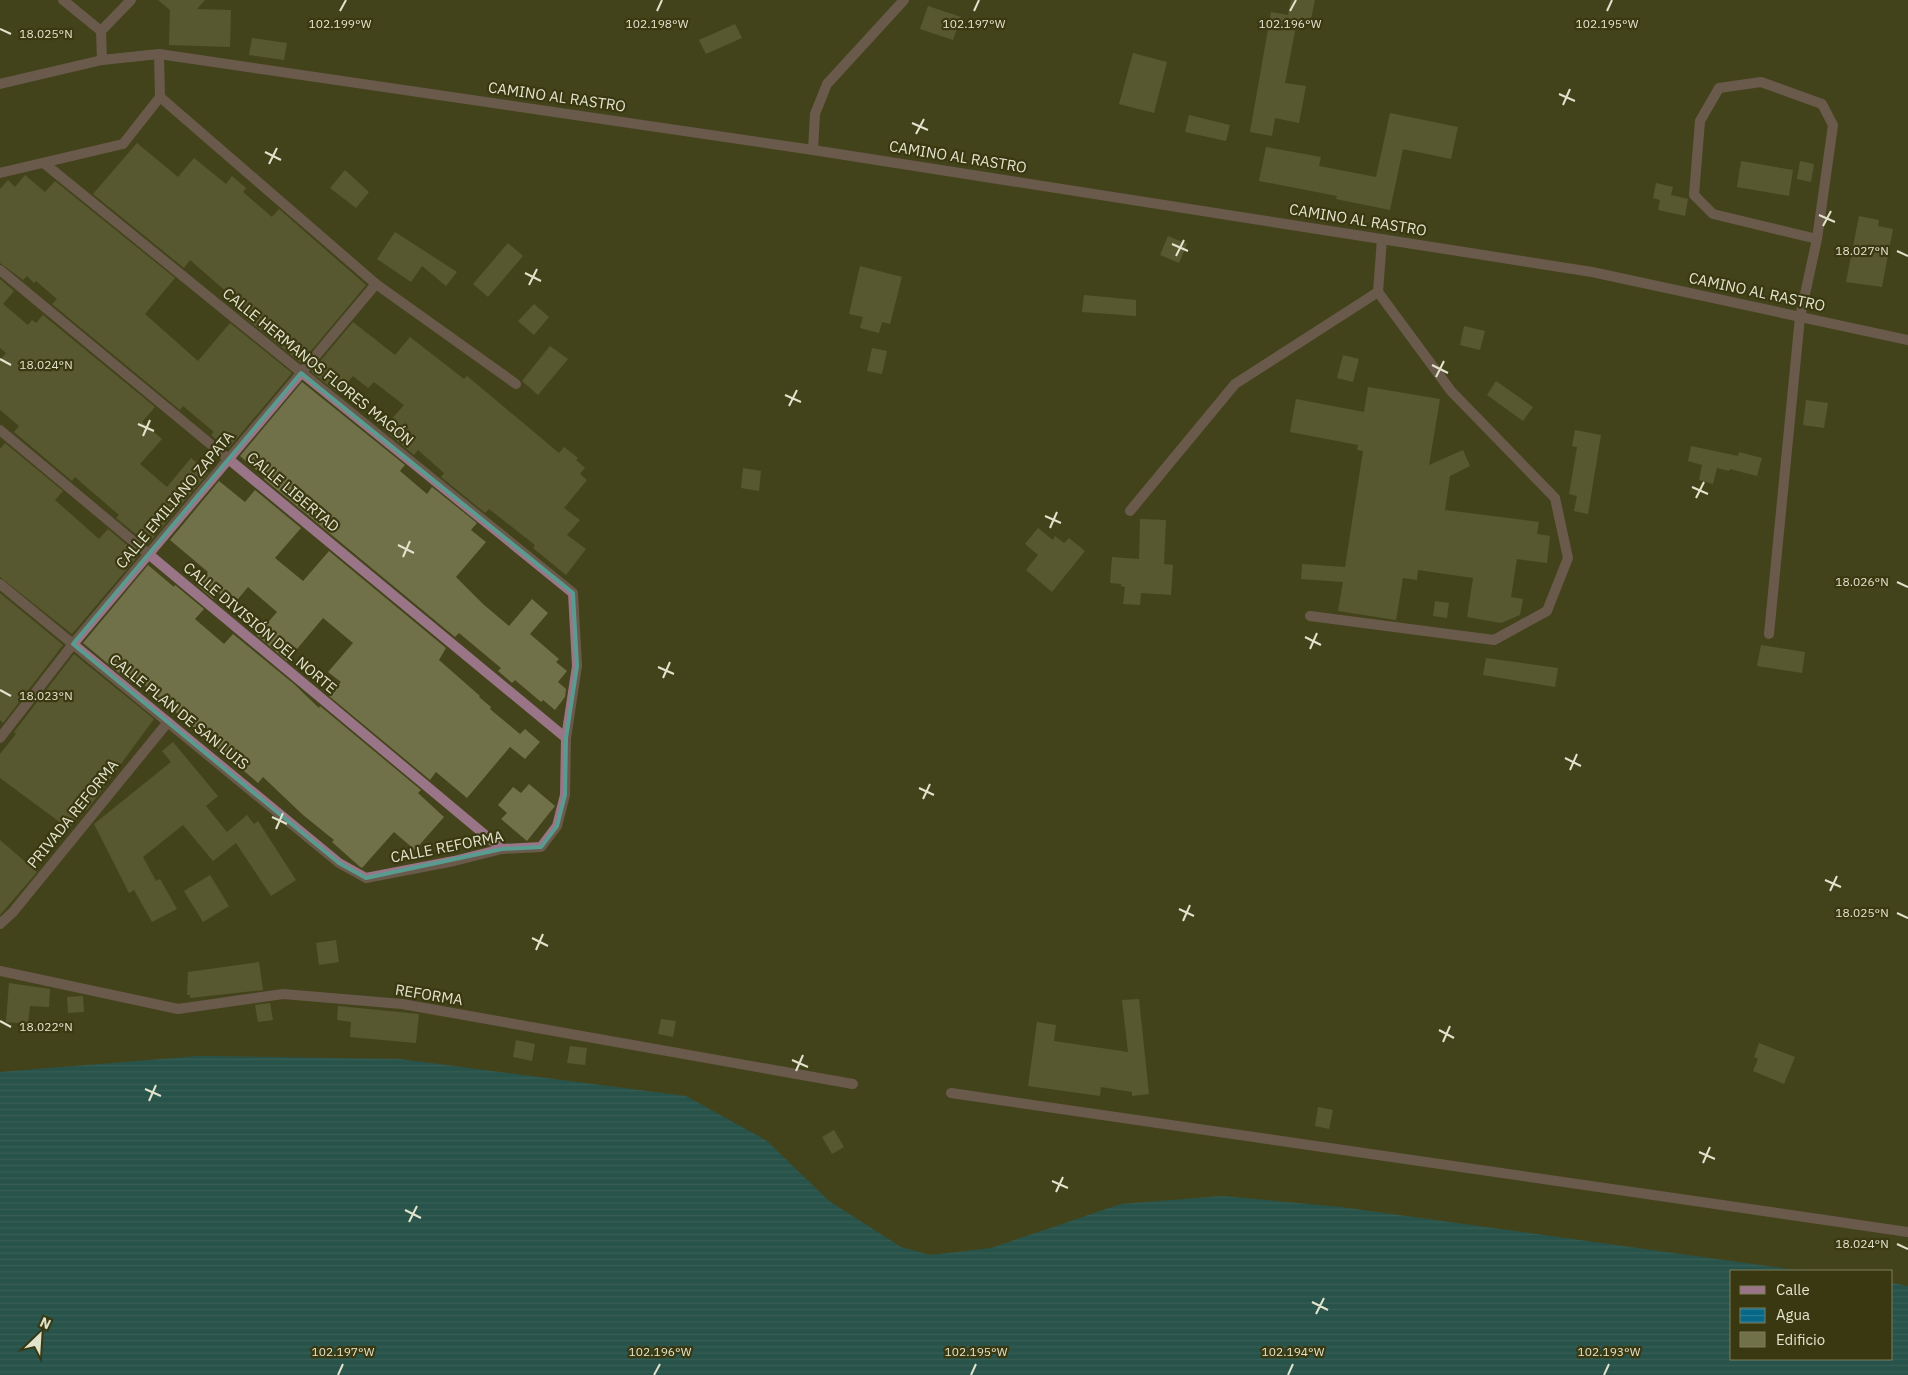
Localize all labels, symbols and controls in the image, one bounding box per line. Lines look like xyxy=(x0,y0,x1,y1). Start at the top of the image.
text: 102.199°W xyxy=(309,16,372,31)
text: 102.198°W xyxy=(626,16,689,31)
text: 102.197°W xyxy=(943,16,1006,31)
text: 102.196°W xyxy=(1259,16,1322,31)
text: 102.195°W xyxy=(1576,16,1639,31)
text: 18.025°N xyxy=(19,26,73,41)
street label: CAMINO AL RASTRO xyxy=(487,77,627,116)
street label: CAMINO AL RASTRO xyxy=(888,136,1028,177)
street label: CAMINO AL RASTRO xyxy=(1288,199,1428,240)
text: 18.027°N xyxy=(1835,243,1889,258)
street label: CAMINO AL RASTRO xyxy=(1687,268,1827,315)
street label: CALLE HERMANOS FLORES MAGÓN xyxy=(219,284,418,450)
text: 18.024°N xyxy=(19,357,73,372)
street label: CALLE EMILIANO ZAPATA xyxy=(112,427,238,572)
street label: CALLE LIBERTAD xyxy=(243,447,343,536)
street label: CALLE DIVISIÓN DEL NORTE xyxy=(180,558,341,697)
text: 18.026°N xyxy=(1835,574,1889,589)
street label: CALLE PLAN DE SAN LUIS xyxy=(106,650,253,774)
text: 18.023°N xyxy=(19,688,73,703)
street label: PRIVADA REFORMA xyxy=(23,755,123,872)
street label: CALLE REFORMA xyxy=(389,826,505,867)
text: 18.025°N xyxy=(1835,905,1889,920)
street label: REFORMA xyxy=(394,980,465,1009)
text: 18.022°N xyxy=(19,1019,73,1034)
text: 18.024°N xyxy=(1835,1236,1889,1251)
legend xyxy=(1730,1270,1893,1360)
text: Calle xyxy=(1776,1280,1810,1299)
text: Agua xyxy=(1776,1305,1810,1324)
north arrow xyxy=(15,1310,65,1360)
text: N xyxy=(37,1313,54,1334)
text: Edificio xyxy=(1776,1330,1825,1349)
text: 102.197°W xyxy=(312,1344,375,1359)
text: 102.196°W xyxy=(629,1344,692,1359)
text: 102.195°W xyxy=(945,1344,1008,1359)
text: 102.194°W xyxy=(1262,1344,1325,1359)
text: 102.193°W xyxy=(1578,1344,1641,1359)

